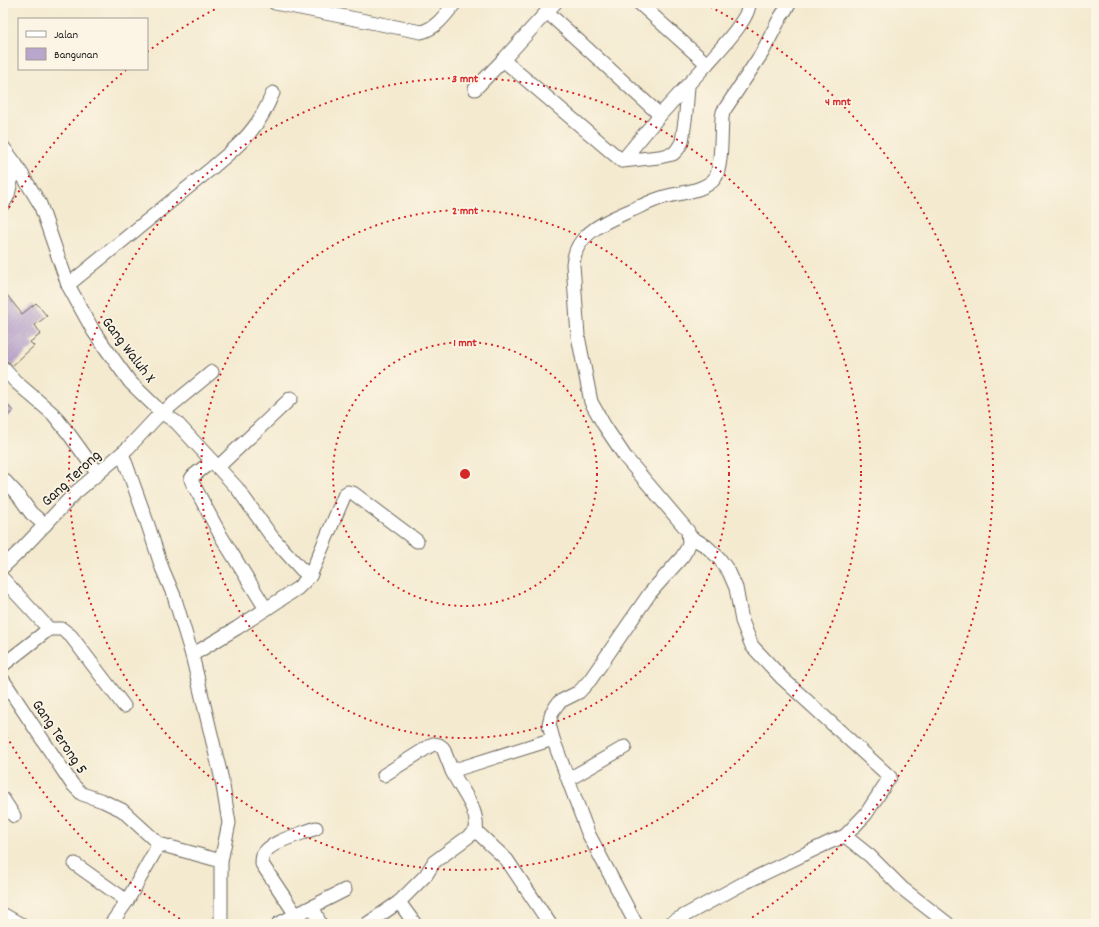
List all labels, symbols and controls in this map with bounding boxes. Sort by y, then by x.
legend [18,18,148,70]
text: Jalan [54,27,78,44]
text: Bangunan [54,47,98,64]
text: 3 mnt [452,71,479,88]
text: 4 mnt [825,94,852,111]
text: 2 mnt [452,203,479,220]
street label: Gang Waluh X [95,313,161,389]
text: 1 mnt [453,335,477,352]
street label: Gang Terong [37,445,107,513]
centre of rings [458,467,472,481]
street label: Gang Terong 5 [25,695,92,779]

